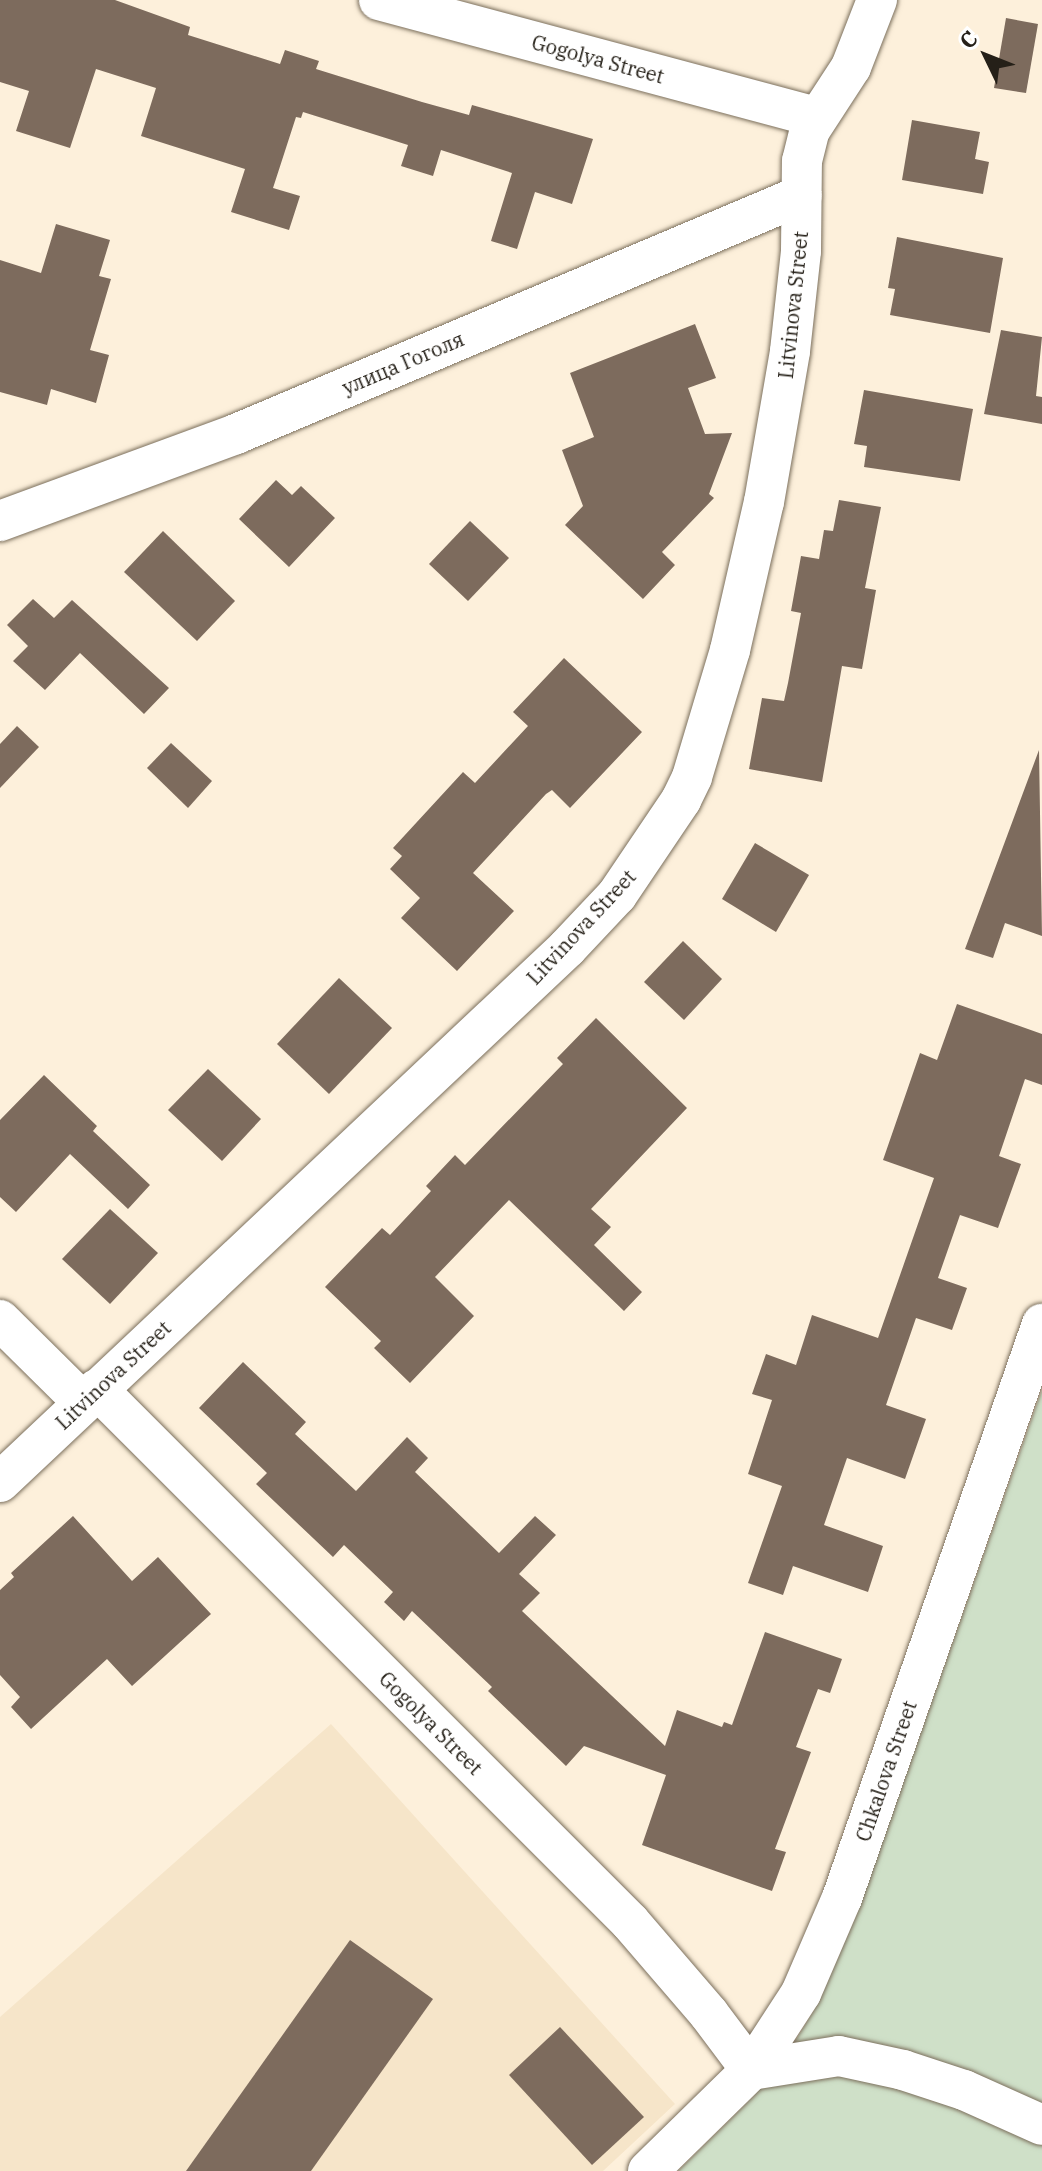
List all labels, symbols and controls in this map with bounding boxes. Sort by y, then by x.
north arrow [946,16,1026,96]
text: С [952,24,984,55]
street label: Gogolya Street [529,30,667,88]
street label: Litvinova Street [773,230,813,380]
street label: улица Гоголя [338,327,468,399]
street label: Litvinova Street [522,865,640,989]
street label: Litvinova Street [51,1316,175,1434]
street label: Gogolya Street [374,1666,488,1780]
street label: Chkalova Street [851,1697,921,1845]

